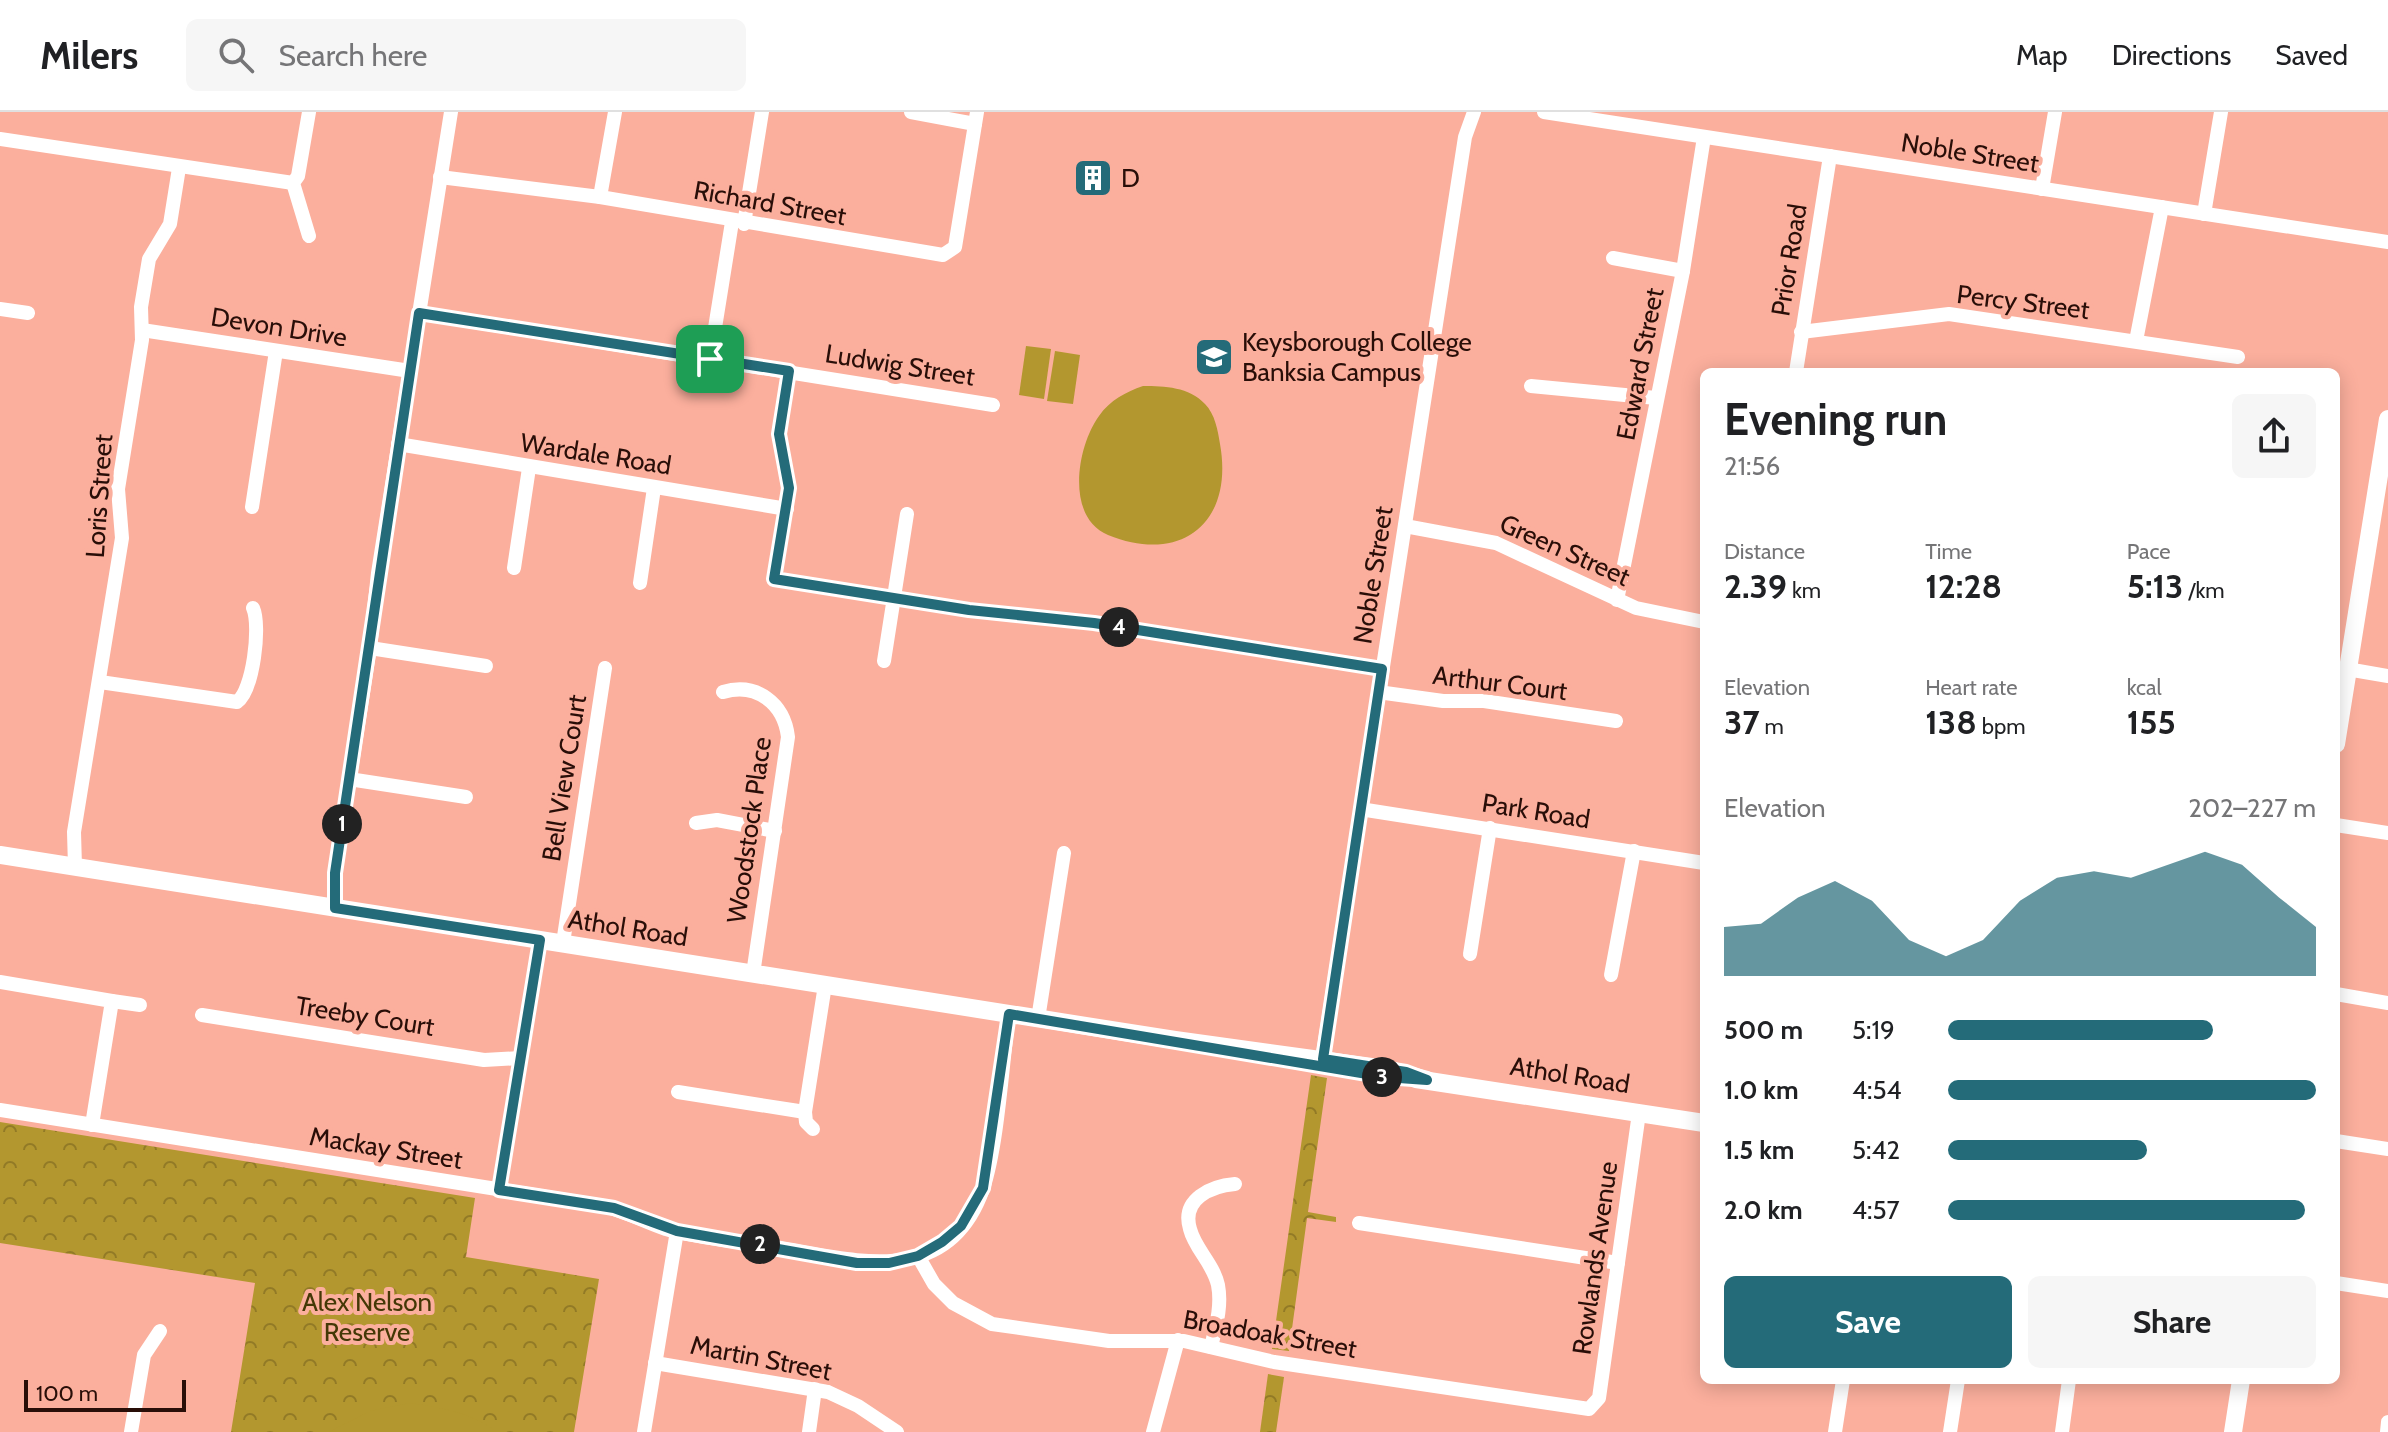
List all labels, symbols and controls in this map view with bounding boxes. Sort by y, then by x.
search box [186,19,746,91]
text: Milers [40,32,138,79]
icon: search [214,33,258,77]
text: Search here [278,37,427,74]
text: Map [2016,38,2068,72]
text: Directions [2112,38,2231,72]
text: Saved [2275,38,2348,72]
street label: Noble Street [1899,126,2041,180]
building icon: D [1072,157,1114,199]
place label: D [1121,162,1140,194]
street label: Richard Street [691,174,849,232]
street label: Prior Road [1764,202,1814,318]
street label: Percy Street [1955,278,2091,326]
street label: Edward Street [1610,285,1671,443]
street label: Devon Drive [209,300,349,354]
pin [676,325,744,393]
place label: Keysborough College Banksia Campus [1242,326,1472,388]
school or university icon: Keysborough College Banksia Campus [1193,336,1235,378]
icon: arrive [688,337,732,381]
street label: Ludwig Street [823,337,977,393]
text: Evening run [1724,393,1947,446]
button: share [2232,394,2316,478]
street label: Wardale Road [518,426,674,482]
street label: Loris Street [79,433,119,559]
text: 21:56 [1724,450,1780,482]
street label: Noble Street [1346,504,1400,646]
street label: Green Street [1495,507,1635,593]
text: Distance [1724,538,1805,565]
text: Time [1925,538,1972,565]
text: Pace [2127,538,2171,565]
text: 2.39 [1724,565,1787,607]
text: 12:28 [1925,565,2002,607]
text: 5:13 [2127,565,2183,607]
text: km [1787,577,1821,604]
text: /km [2183,577,2225,604]
pin: 4 [1099,607,1139,647]
text: 4 [1112,613,1126,640]
street label: Arthur Court [1431,659,1569,707]
text: Elevation [1724,674,1810,701]
text: Heart rate [1925,674,2017,701]
text: kcal [2127,674,2162,701]
street label: Bell View Court [535,692,593,863]
text: 37 [1724,701,1760,743]
text: 138 [1925,701,1977,743]
text: 155 [2127,701,2176,743]
text: m [1760,713,1784,740]
text: bpm [1977,713,2025,740]
street label: Woodstock Place [720,735,778,925]
street label: Park Road [1480,787,1592,835]
text: Elevation [1724,792,1826,824]
text: 202–227 m [2188,792,2316,824]
pin: 1 [322,804,362,844]
text: 1 [338,810,346,837]
street label: Athol Road [566,903,690,953]
street label: Treeby Court [293,989,437,1043]
text: 500 m [1724,1014,1803,1046]
text: 5:19 [1852,1014,1895,1046]
street label: Athol Road [1508,1050,1632,1100]
pin: 3 [1362,1057,1402,1097]
text: 3 [1376,1063,1388,1090]
text: 1.0 km [1724,1074,1799,1106]
text: 4:54 [1852,1074,1902,1106]
street label: Mackay Street [307,1120,465,1176]
text: 1.5 km [1724,1134,1794,1166]
text: 5:42 [1852,1134,1900,1166]
street label: Rowlands Avenue [1566,1159,1624,1357]
text: 2.0 km [1724,1194,1803,1226]
text: 4:57 [1852,1194,1900,1226]
pin: 2 [740,1224,780,1264]
text: 2 [754,1230,766,1257]
button: Save [1724,1276,2012,1368]
button: Share [2028,1276,2316,1368]
park label: Alex Nelson Reserve [302,1286,432,1348]
street label: Broadoak Street [1181,1303,1359,1365]
street label: Martin Street [688,1329,835,1387]
scale bar [24,1376,186,1412]
text: 100 m [36,1380,98,1407]

